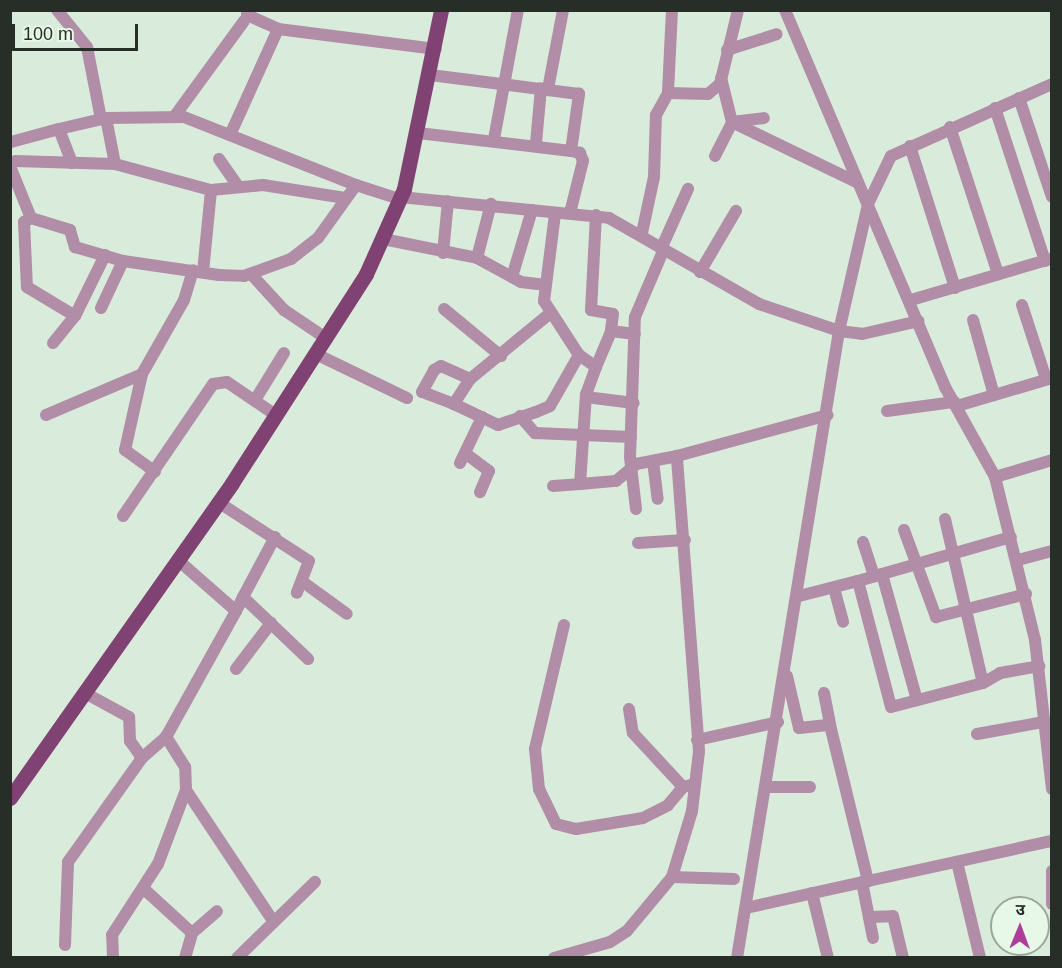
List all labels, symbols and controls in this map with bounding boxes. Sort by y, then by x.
scale bar [15,12,141,50]
text: 100 m [23,24,73,44]
north arrow [990,896,1050,956]
text: उ [1015,901,1025,918]

